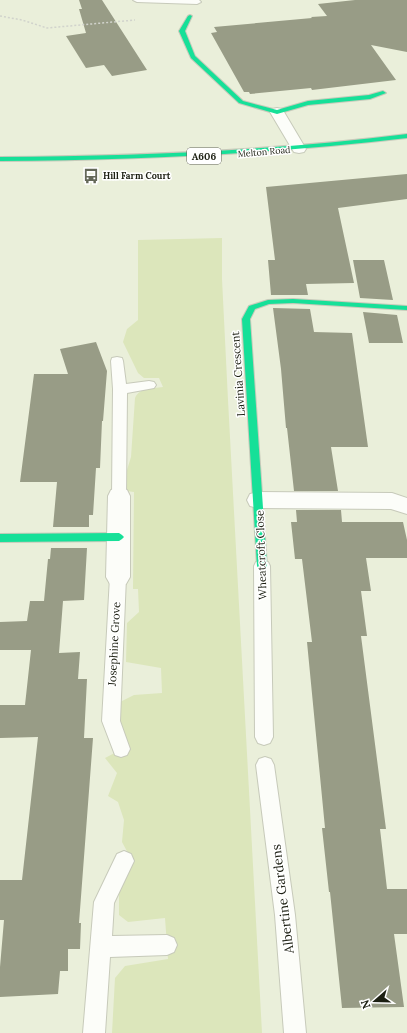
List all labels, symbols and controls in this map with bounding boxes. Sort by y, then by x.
street label: Melton Road [237,144,291,159]
road number: A606 [187,148,221,164]
bus stop icon: Hill Farm Court [82,167,100,185]
place label: Hill Farm Court [103,170,171,181]
street label: Lavinia Crescent [228,330,248,417]
street label: Wheatcroft Close [252,510,270,600]
street label: Josephine Grove [105,602,123,687]
street label: Albertine Gardens [267,843,298,956]
north arrow [355,981,395,1021]
text: N [357,998,374,1011]

